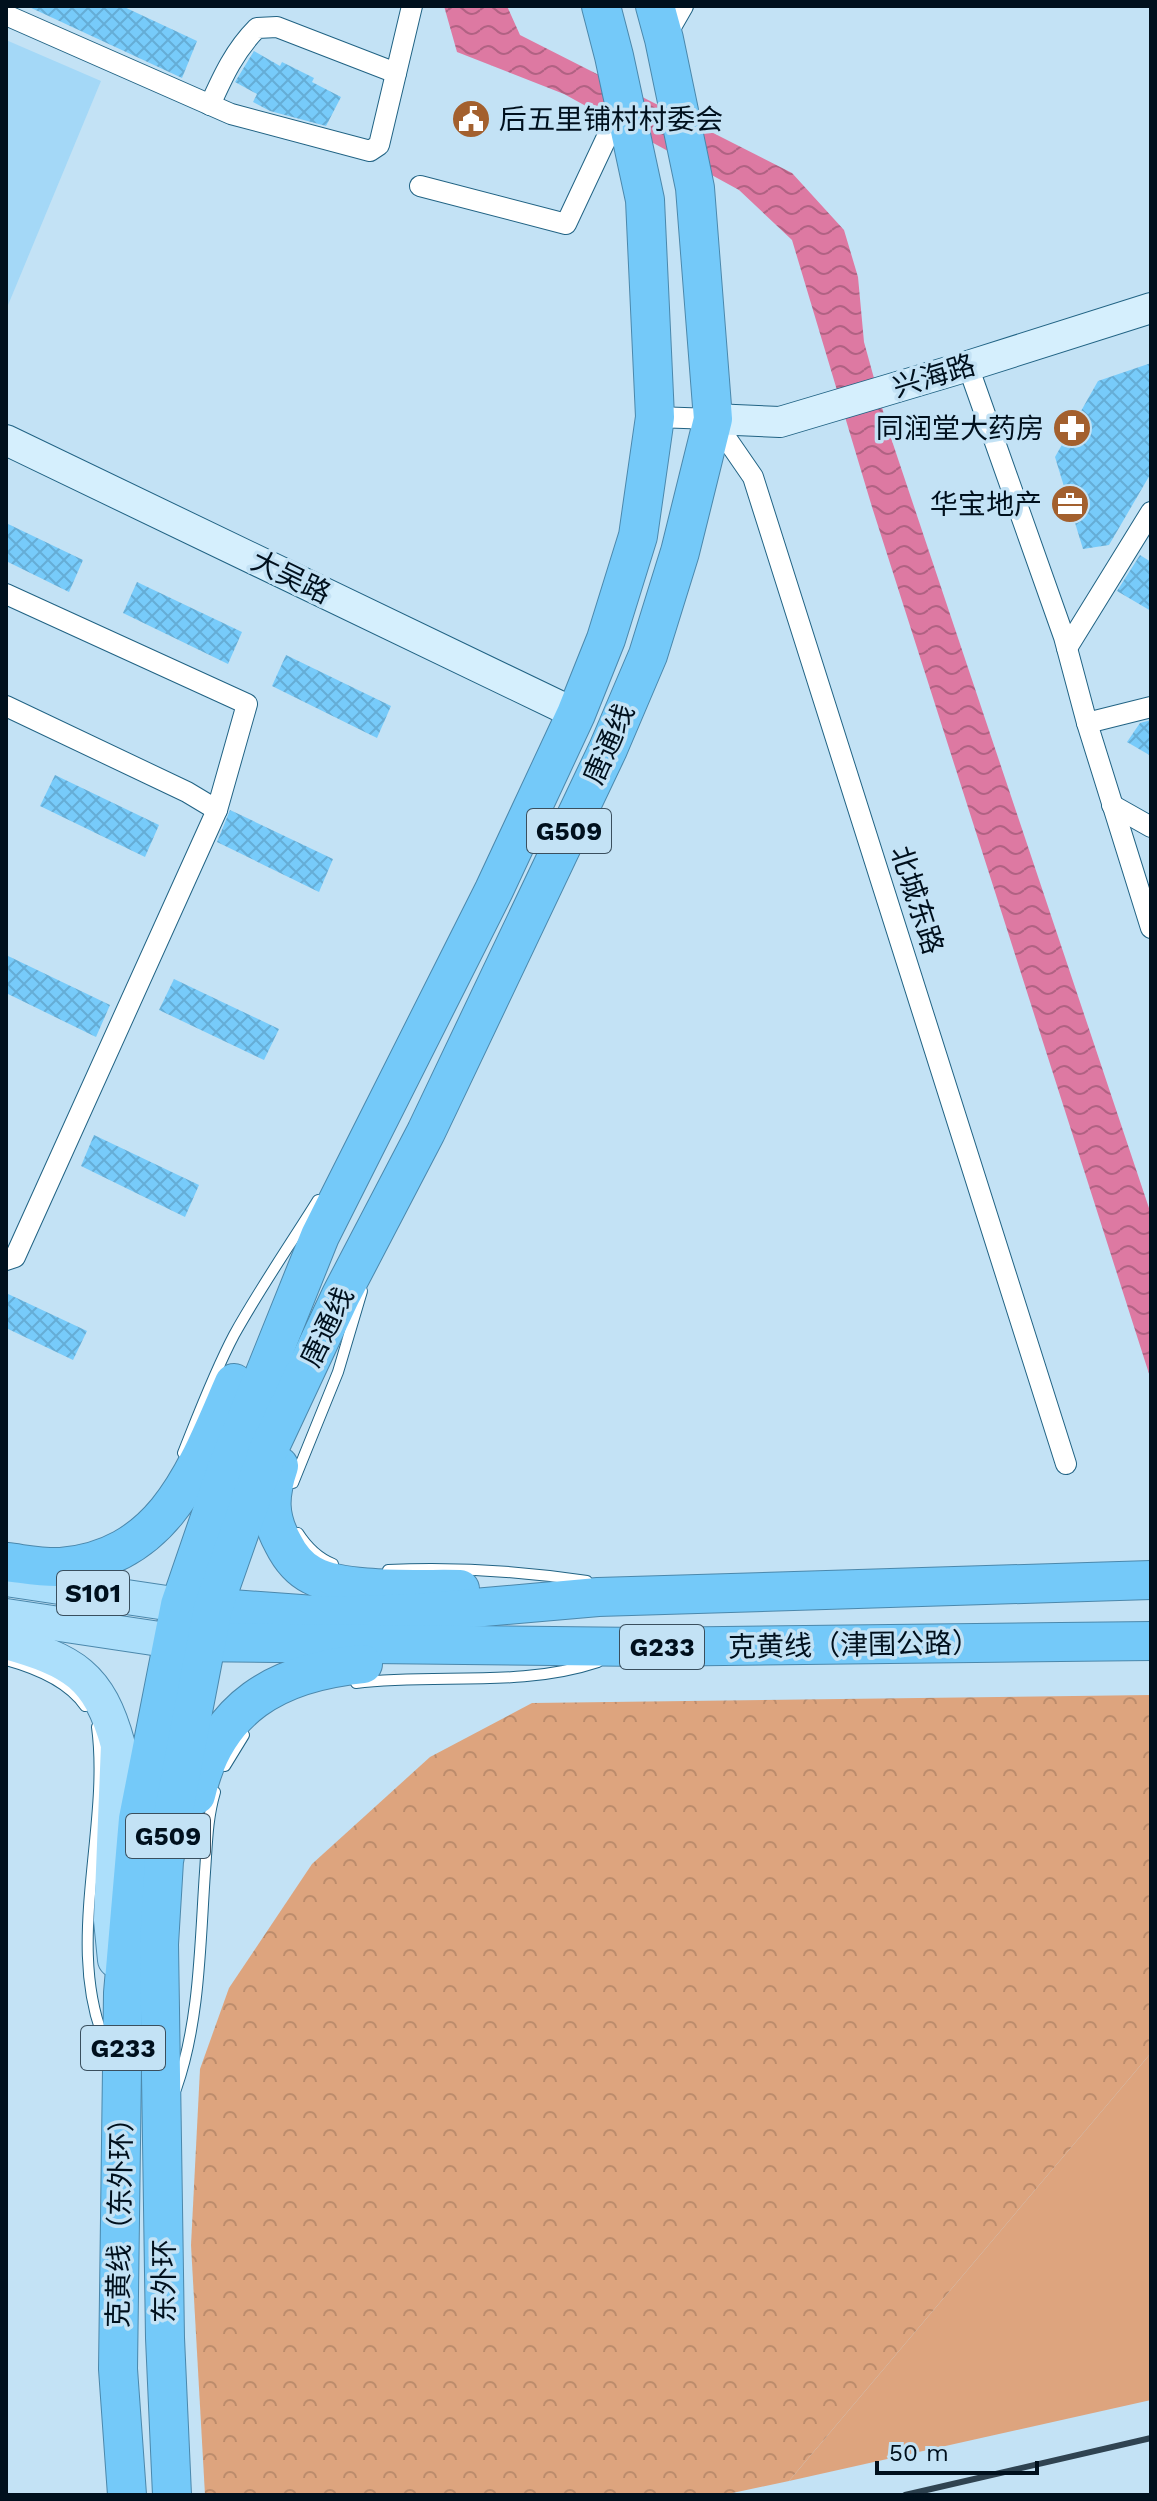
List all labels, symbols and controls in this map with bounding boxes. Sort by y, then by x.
public building icon: 后五里铺村村委会 [450,98,492,140]
place label: 后五里铺村村委会 [499,103,723,136]
street label: 兴海路 [889,348,979,404]
pharmacy icon: 同润堂大药房 [1051,407,1093,449]
place label: 同润堂大药房 [876,412,1044,445]
office icon: 华宝地产 [1049,483,1091,525]
place label: 华宝地产 [930,488,1042,521]
street label: 大吴路 [246,544,336,610]
street label: 唐通线 [577,699,641,789]
road number: G509 [527,809,611,853]
street label: 北城东路 [884,842,950,958]
street label: 唐通线 [294,1282,360,1372]
road number: S101 [57,1571,129,1615]
road number: G233 [620,1625,704,1669]
street label: 克黄线（津围公路） [728,1626,980,1664]
road number: G509 [126,1814,210,1858]
road number: G233 [81,2026,165,2070]
street label: 克黄线（东外环） [102,2104,138,2328]
street label: 东外环 [148,2239,181,2323]
scale bar [877,2425,1037,2475]
text: 50 m [889,2439,949,2467]

